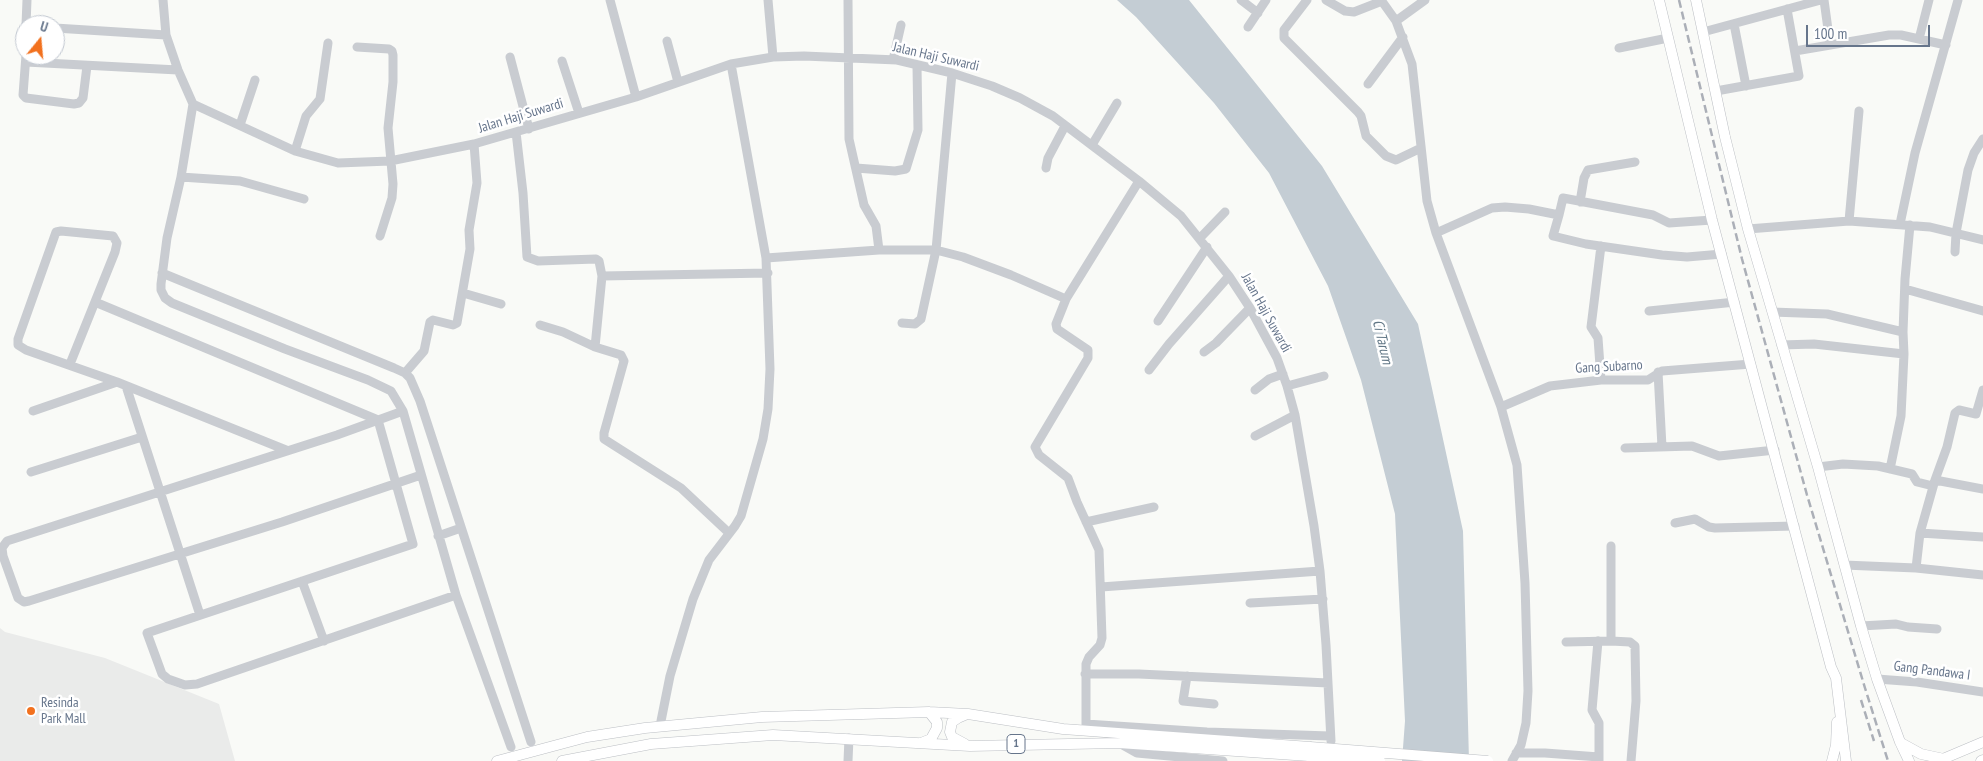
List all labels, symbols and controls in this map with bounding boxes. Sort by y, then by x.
north arrow [15,15,65,65]
scale bar [1808,15,1932,47]
text: U [38,17,50,36]
text: 100 m [1814,24,1847,43]
street label: Jalan Haji Suwardi [891,39,981,75]
street label: Jalan Haji Suwardi [476,95,566,137]
street label: Jalan Haji Suwardi [1237,270,1295,356]
water label: Ci Tarum [1368,318,1396,366]
street label: Gang Subarno [1575,357,1643,377]
street label: Gang Pandawa I [1893,658,1971,684]
place label: Resinda Park Mall [41,695,86,728]
marker: Resinda Park Mall [25,705,37,717]
road number: 1 [1007,734,1025,754]

